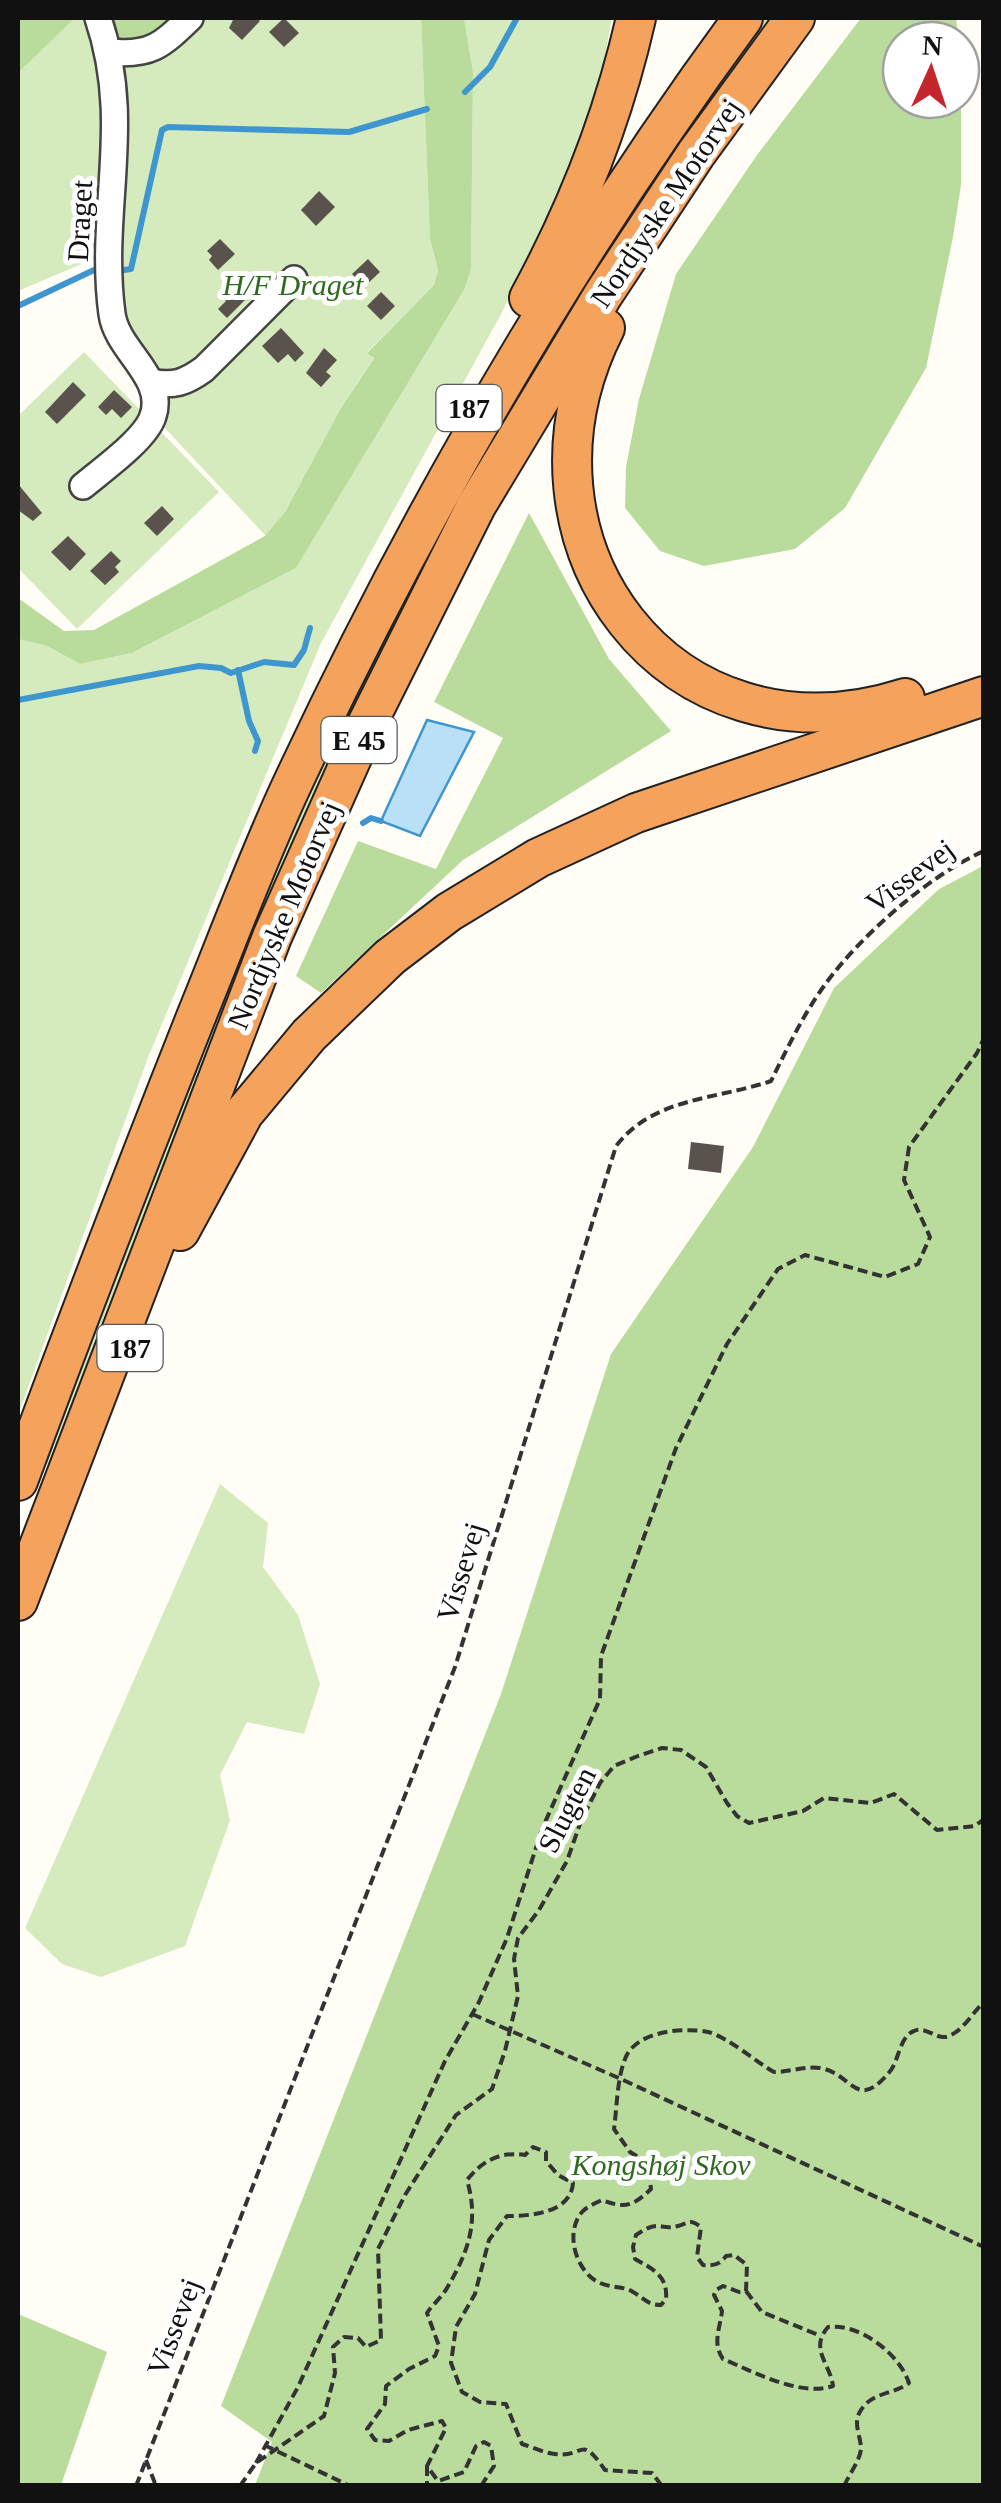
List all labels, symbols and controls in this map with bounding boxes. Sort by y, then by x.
north arrow [881,20,981,120]
text: N [921,30,943,62]
street label: Nordjyske Motorvej [584,92,748,313]
street label: Draget [61,179,98,263]
park label: H/F Draget [222,268,364,301]
road number: 187 [436,385,502,431]
road number: E 45 [322,717,396,763]
street label: Nordjyske Motorvej [221,796,346,1034]
street label: Vissevej [859,832,960,919]
road number: 187 [98,1325,162,1371]
street label: Vissevej [430,1518,491,1625]
street label: Slugten [531,1761,602,1858]
park label: Kongshøj Skov [570,2148,751,2181]
street label: Vissevej [140,2274,207,2380]

